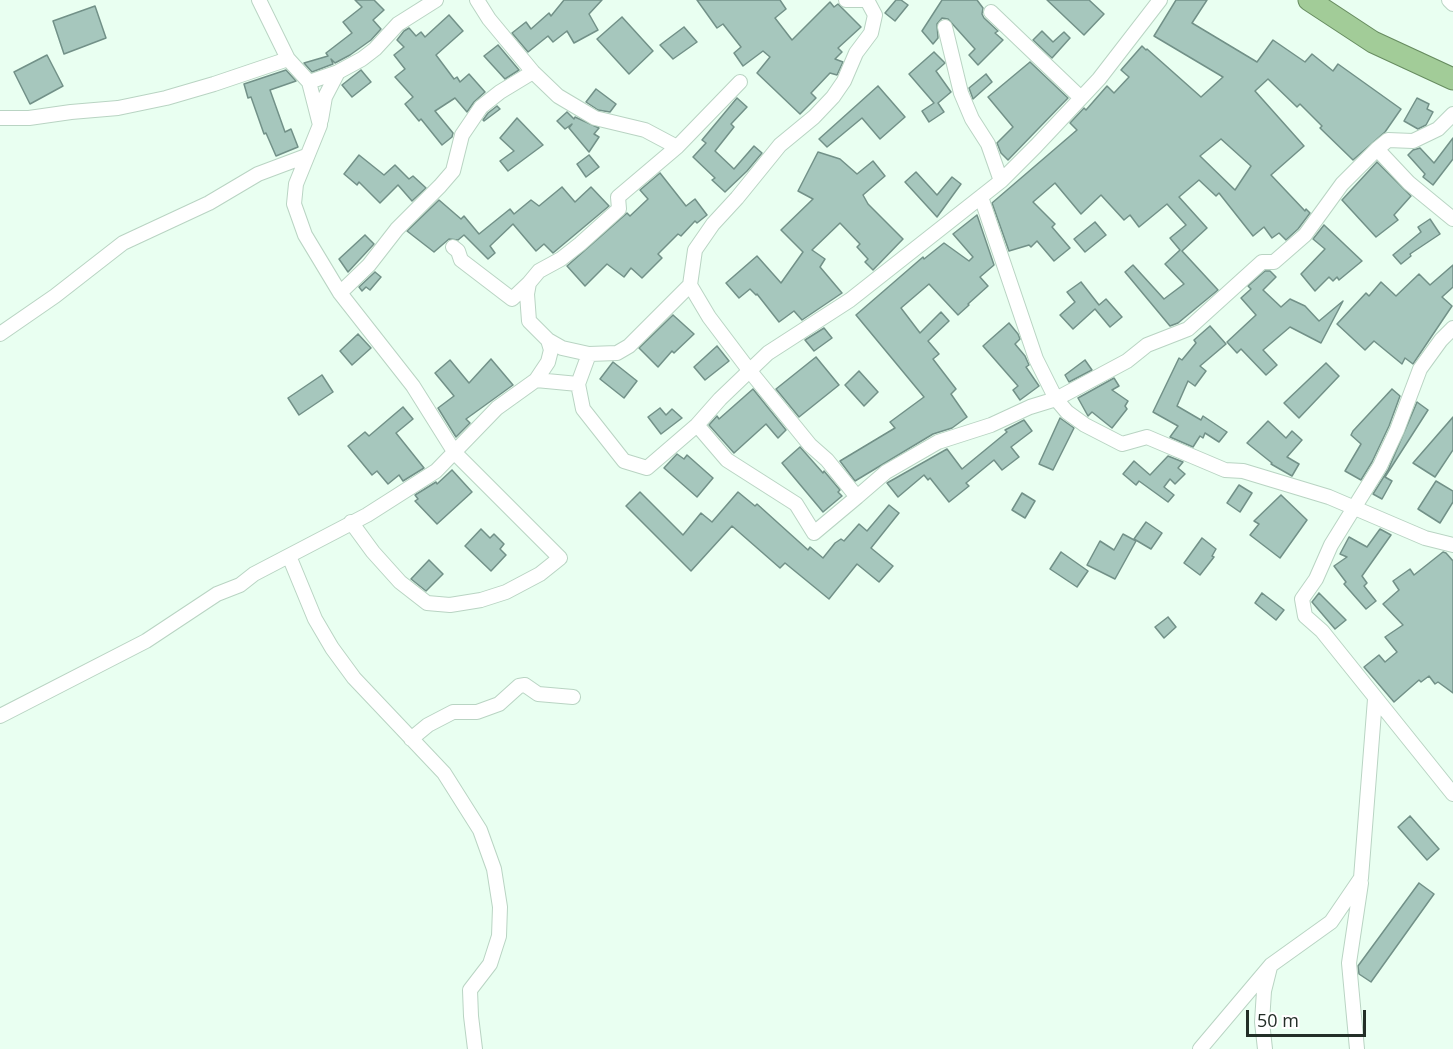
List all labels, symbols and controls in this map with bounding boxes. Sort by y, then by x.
scale bar [1249,998,1369,1036]
text: 50 m [1257,1008,1299,1032]

